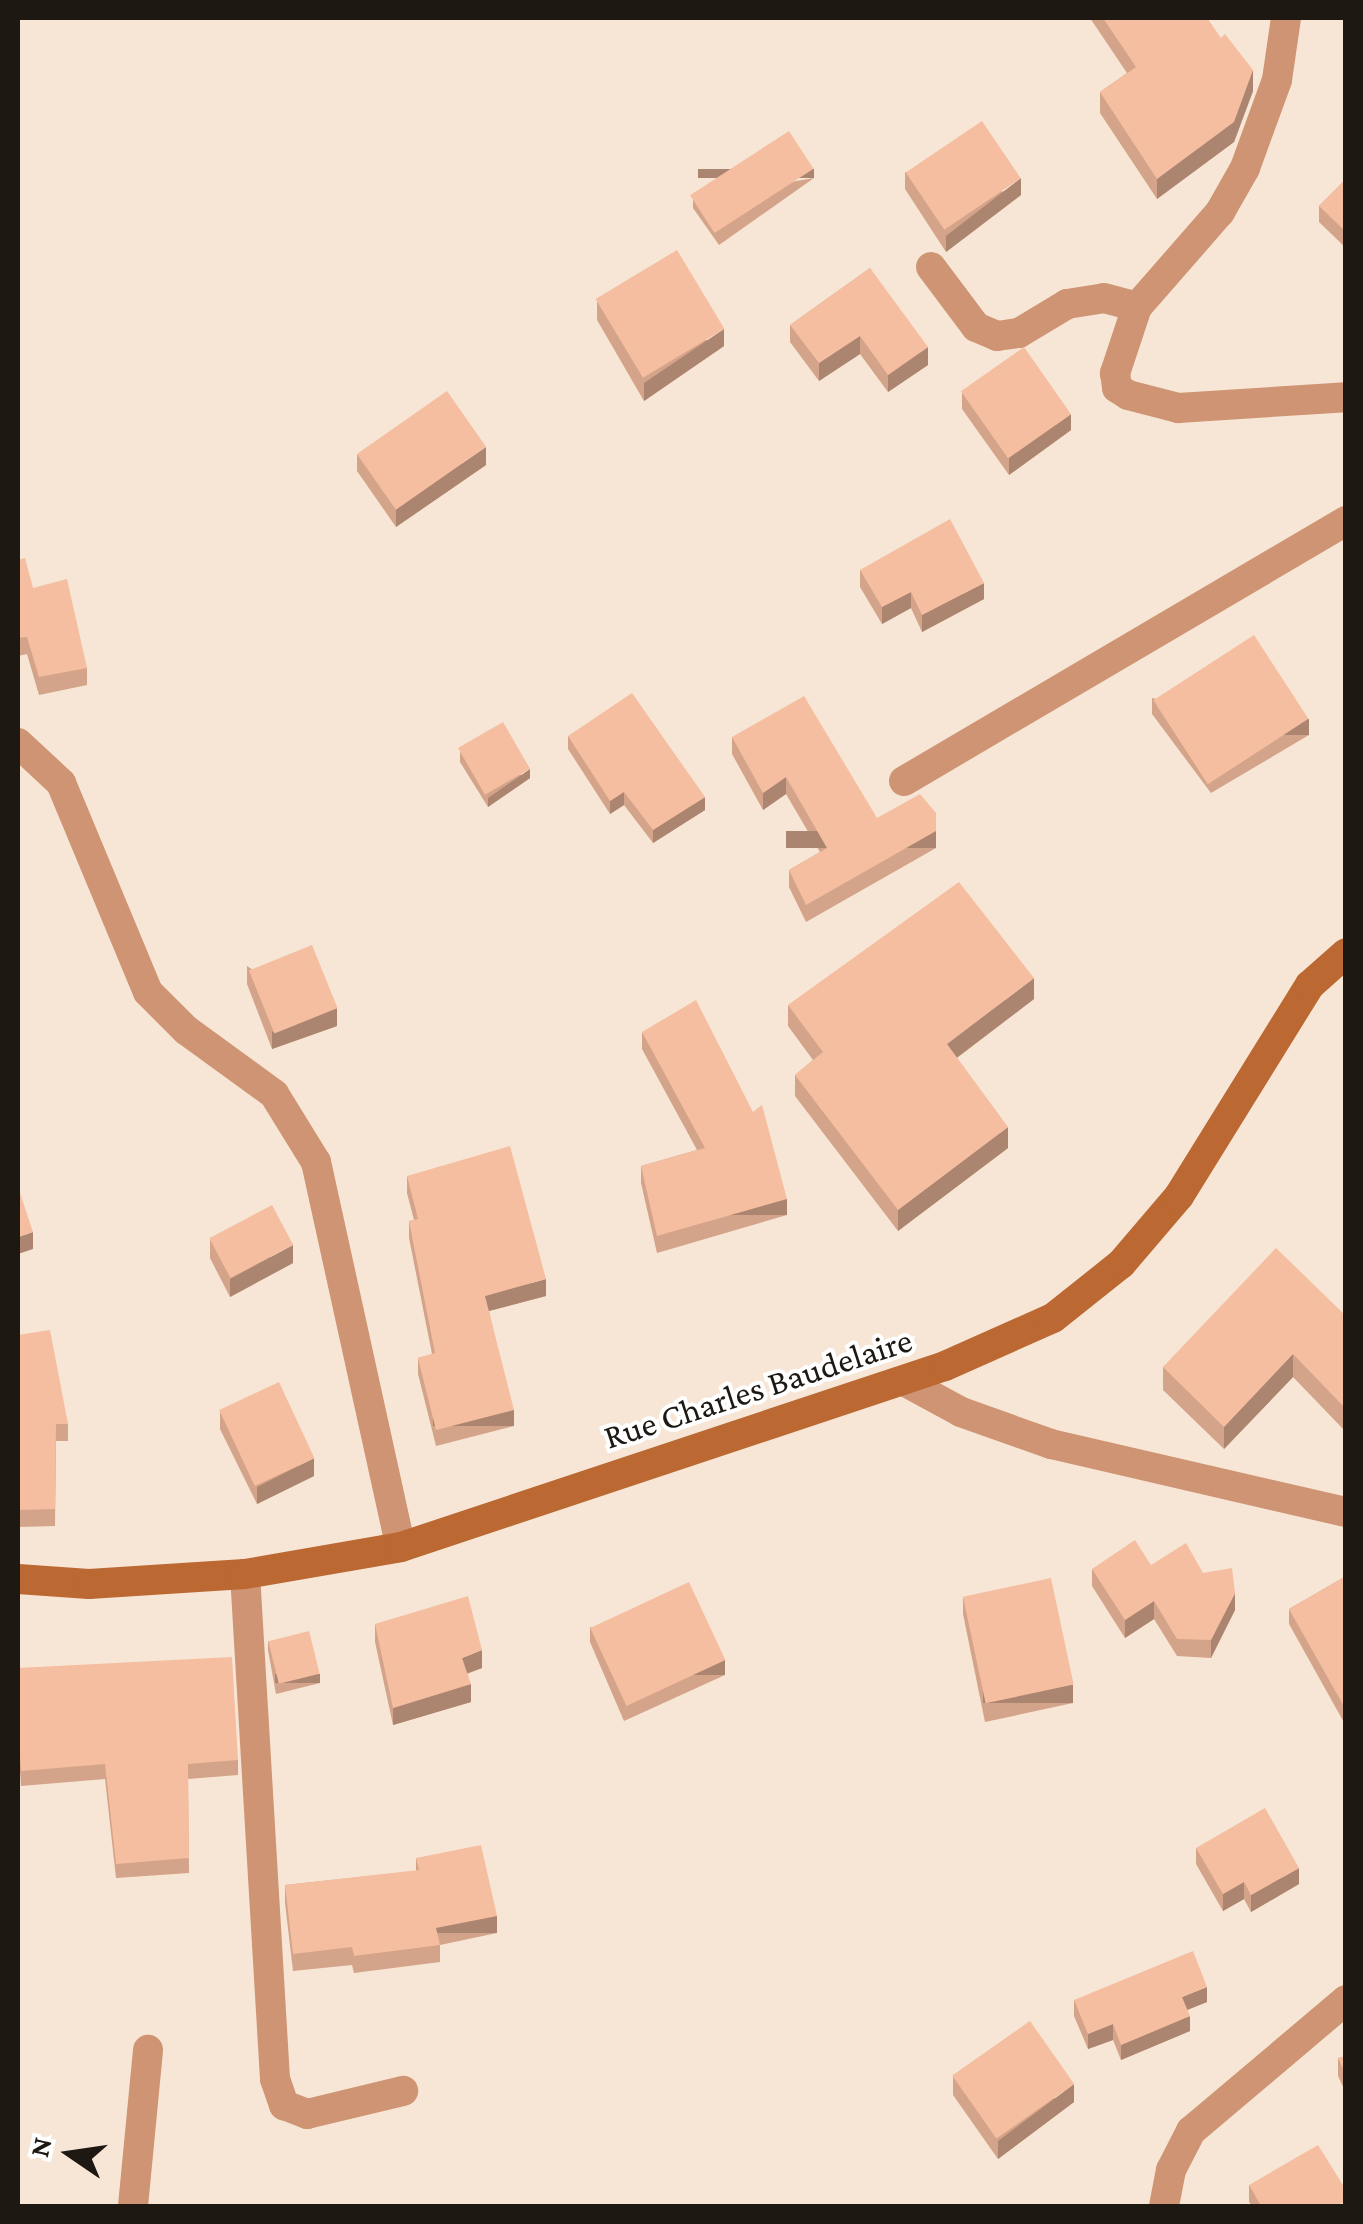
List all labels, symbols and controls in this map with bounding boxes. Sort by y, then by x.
street label: Rue Charles Baudelaire [599,1319,917,1459]
north arrow [20,2104,120,2204]
text: N [23,2134,58,2160]

